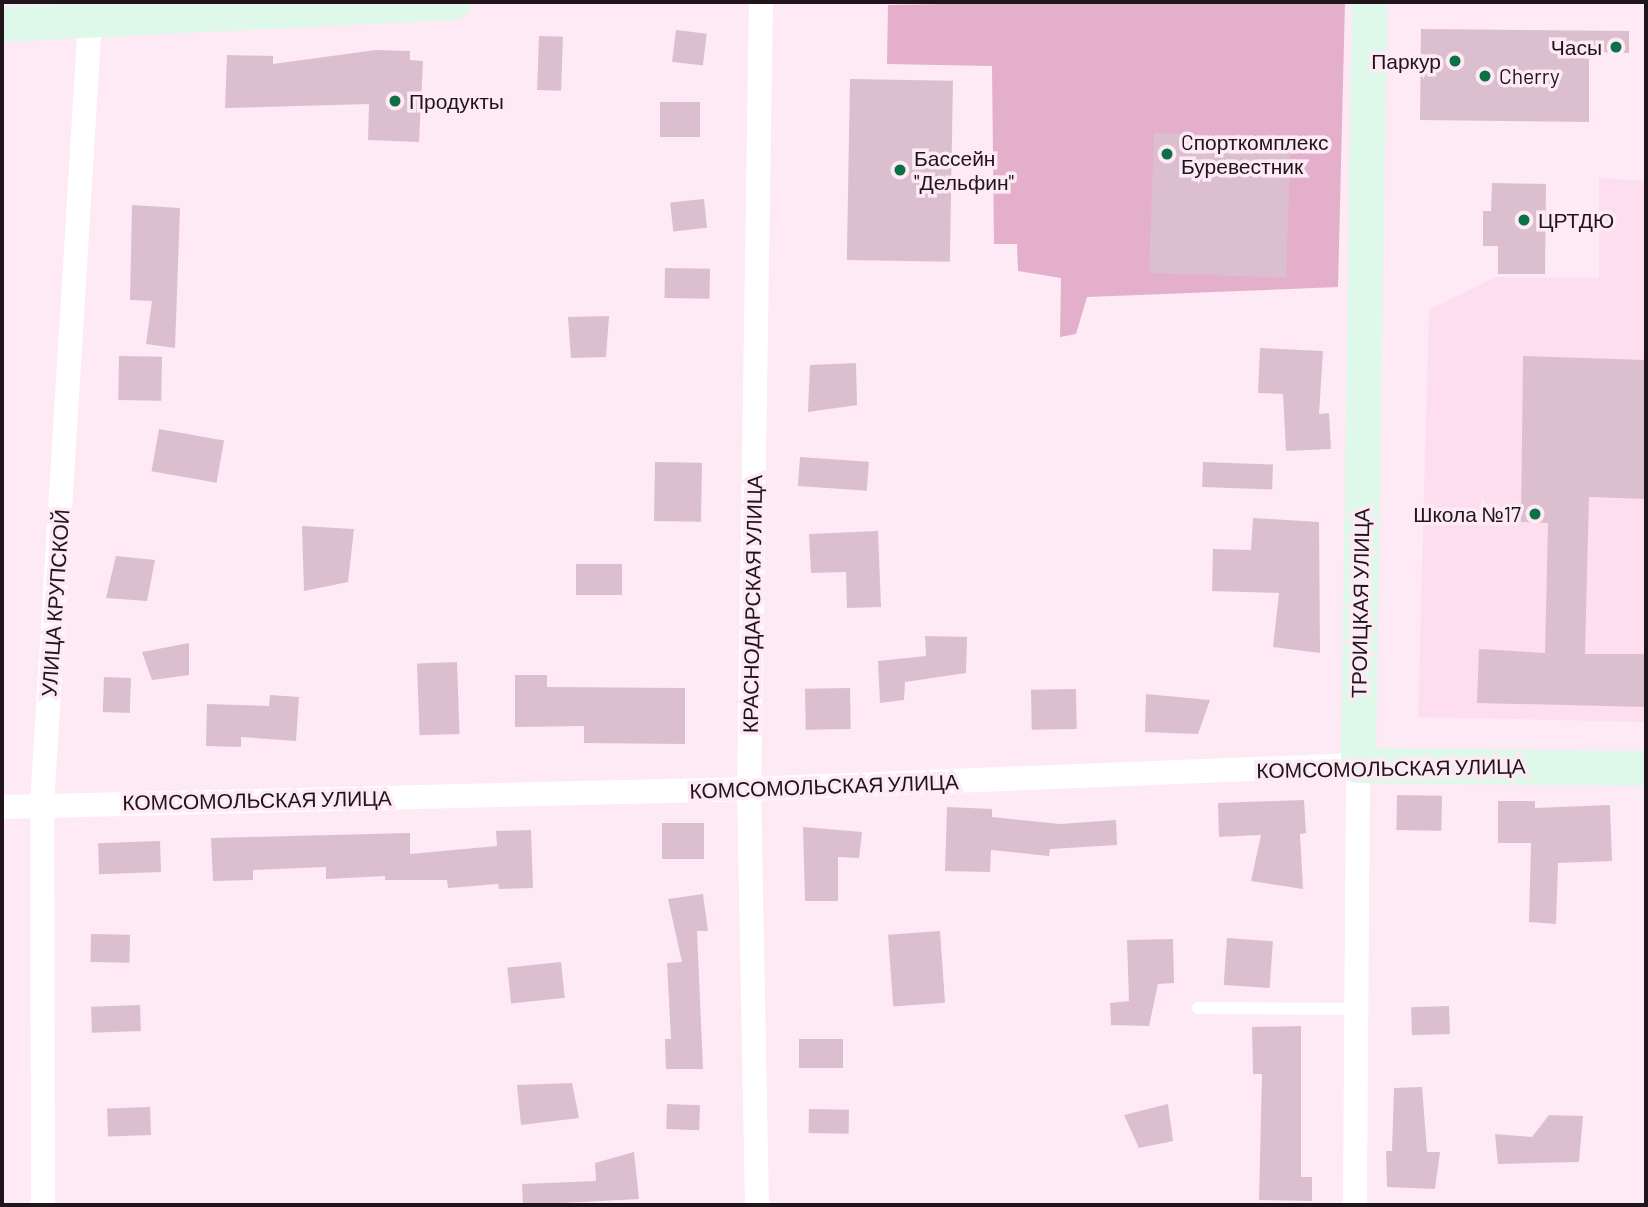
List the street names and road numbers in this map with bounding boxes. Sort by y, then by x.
street label: КРАСНОДАРСКАЯ УЛИЦА [737,475,767,733]
street label: УЛИЦА КРУПСКОЙ [36,508,74,698]
street label: ТРОИЦКАЯ УЛИЦА [1346,508,1374,698]
street label: КОМСОМОЛЬСКАЯ УЛИЦА [1256,753,1526,783]
street label: КОМСОМОЛЬСКАЯ УЛИЦА [689,769,959,803]
street label: КОМСОМОЛЬСКАЯ УЛИЦА [122,785,392,815]

